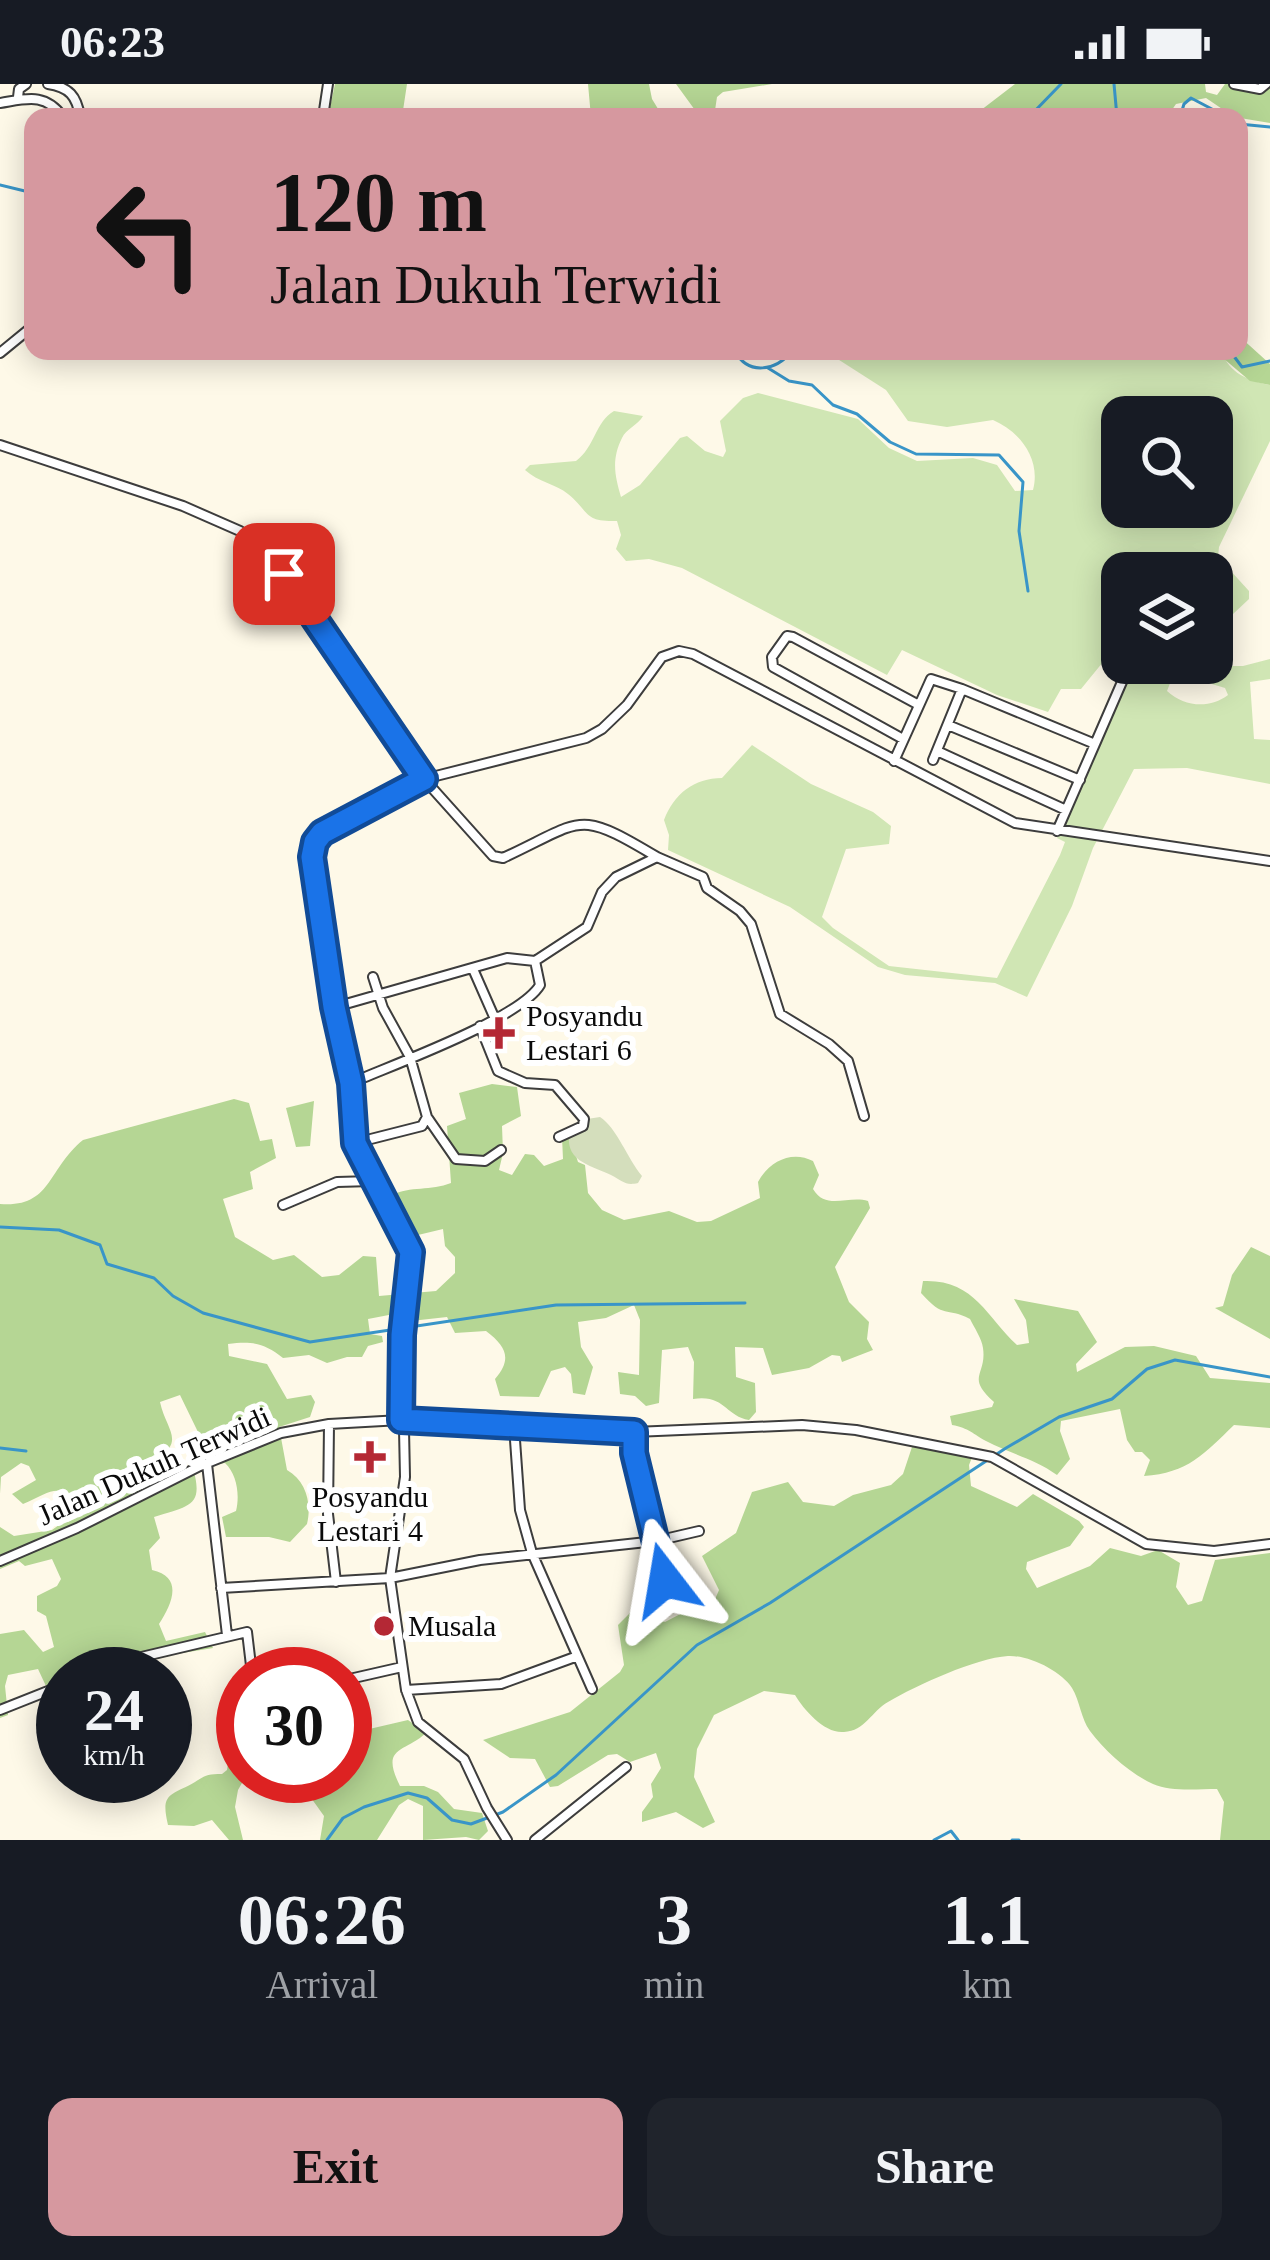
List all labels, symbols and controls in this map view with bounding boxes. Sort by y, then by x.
text: 06:23 [60,17,165,67]
icon: left [72,156,228,312]
text: 120 m [270,156,487,249]
text: Jalan Dukuh Terwidi [270,255,721,315]
map controls [1101,396,1233,684]
button: search [1101,396,1233,528]
pin [233,523,335,625]
icon: arrive [251,541,317,607]
button: layers [1101,552,1233,684]
place label: Posyandu Lestari 6 [526,999,643,1066]
marker: Posyandu Lestari 6 [483,1017,515,1049]
street label: Jalan Dukuh Terwidi [33,1399,275,1532]
marker: Posyandu Lestari 4 [354,1441,386,1473]
place label: Posyandu Lestari 4 [312,1480,428,1547]
position arrow [602,1517,728,1643]
place label: Musala [408,1609,496,1642]
marker: Musala [371,1613,397,1639]
speed limit sign: 30 [216,1647,372,1803]
text: 24 [84,1677,144,1743]
text: km/h [83,1738,145,1771]
text: 06:26 [238,1880,406,1960]
text: 3 [656,1880,692,1960]
text: 1.1 [942,1880,1032,1960]
text: Arrival [266,1963,378,2006]
text: min [644,1963,704,2006]
text: km [962,1963,1012,2006]
button: Exit [48,2098,623,2236]
button: Share [647,2098,1222,2236]

